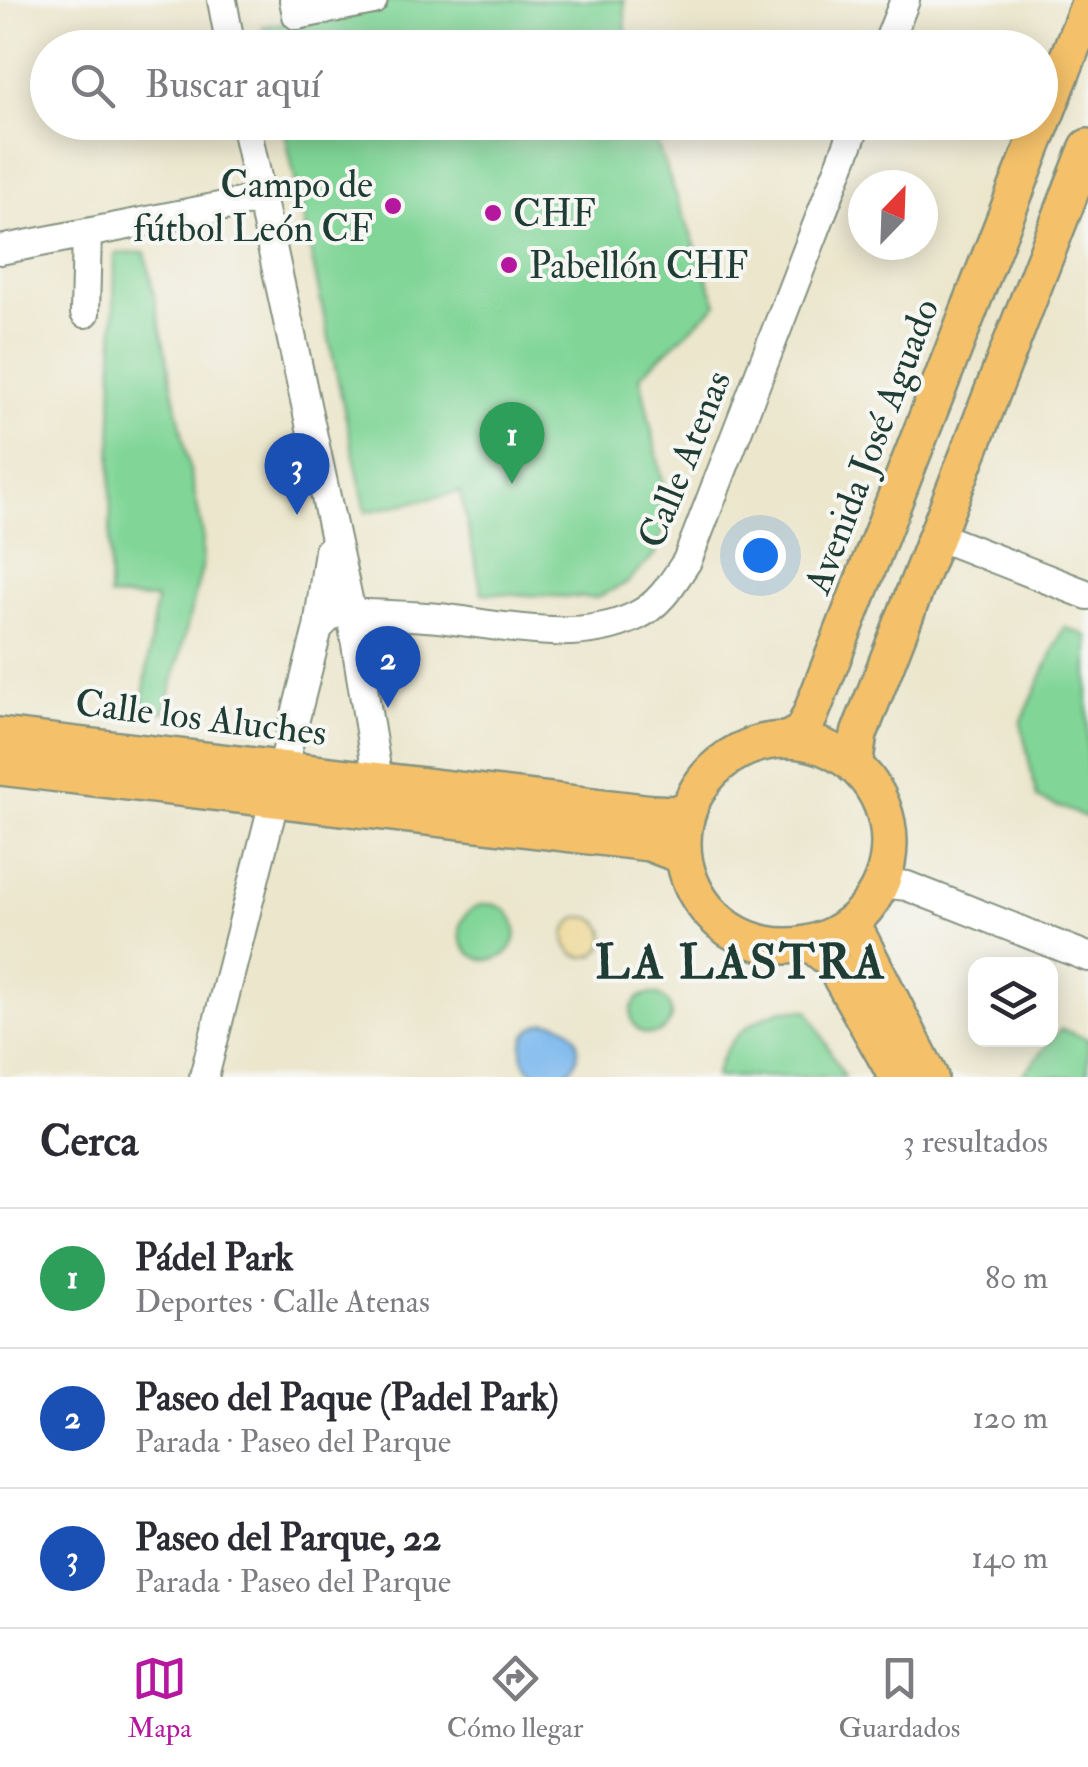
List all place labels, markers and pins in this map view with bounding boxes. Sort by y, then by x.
place label: Campo de fútbol León CF [133,161,373,253]
place label: CHF [513,190,596,238]
marker: Campo de fútbol León CF [382,195,404,217]
marker: CHF [482,202,504,224]
place label: Pabellón CHF [529,242,748,290]
marker: Pabellón CHF [498,254,520,276]
pin: 1 [480,402,544,484]
pin: 3 [264,432,330,515]
pin: 2 [356,626,420,708]

